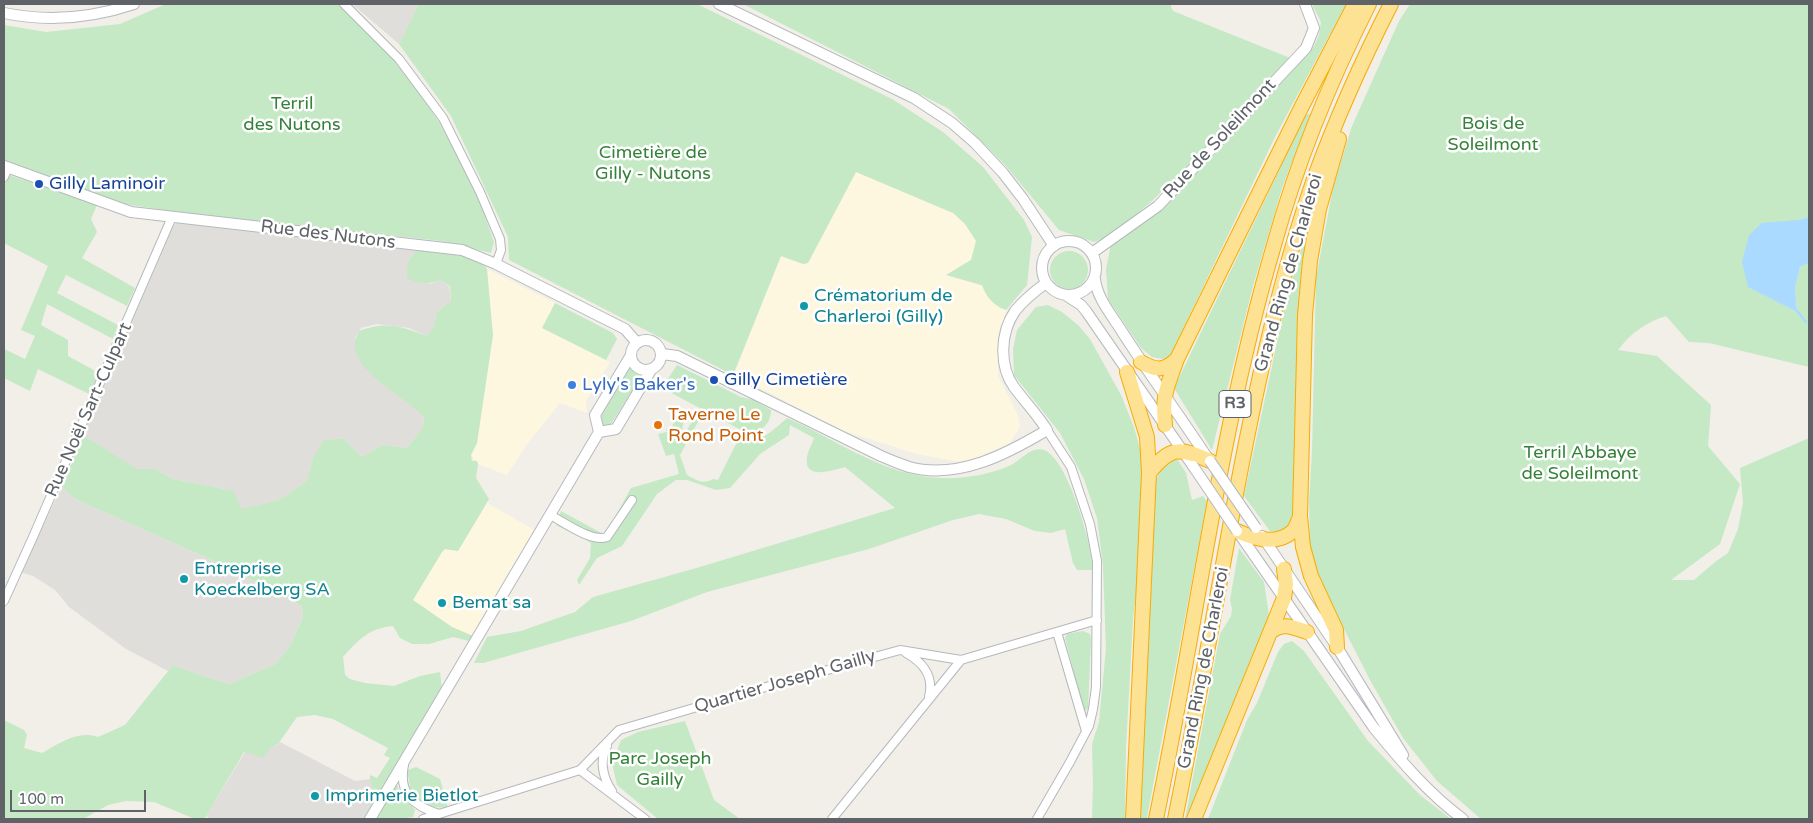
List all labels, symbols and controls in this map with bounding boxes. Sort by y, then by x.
street label: Rue de Soleilmont [1159,75,1281,203]
park label: Terril des Nutons [243,93,341,136]
park label: Bois de Soleilmont [1448,113,1538,156]
park label: Cimetière de Gilly - Nutons [595,142,711,184]
street label: Grand Ring de Charleroi [1250,171,1328,375]
place label: Gilly Laminoir [49,173,165,195]
marker: Gilly Laminoir [33,178,45,190]
street label: Rue des Nutons [259,216,397,254]
place label: Crématorium de Charleroi (Gilly) [814,285,952,328]
marker: Crématorium de Charleroi (Gilly) [798,300,810,312]
street label: Rue Noël Sart-Culpart [41,320,137,500]
place label: Gilly Cimetière [724,369,847,391]
place label: Lyly's Baker's [582,374,695,396]
marker: Gilly Cimetière [708,374,720,386]
marker: Lyly's Baker's [566,379,578,391]
road number: R3 [1219,390,1251,418]
place label: Taverne Le Rond Point [668,404,764,446]
marker: Taverne Le Rond Point [652,419,664,431]
park label: Terril Abbaye de Soleilmont [1522,442,1638,484]
place label: Entreprise Koeckelberg SA [194,558,330,600]
street label: Grand Ring de Charleroi [1174,565,1234,771]
marker: Entreprise Koeckelberg SA [178,573,190,585]
place label: Bemat sa [452,592,531,614]
marker: Bemat sa [436,597,448,609]
street label: Quartier Joseph Gailly [692,646,878,718]
park label: Parc Joseph Gailly [608,748,712,791]
scale bar [12,780,149,812]
place label: Imprimerie Bietlot [325,785,478,807]
text: 100 m [18,790,64,808]
marker: Imprimerie Bietlot [309,790,321,802]

